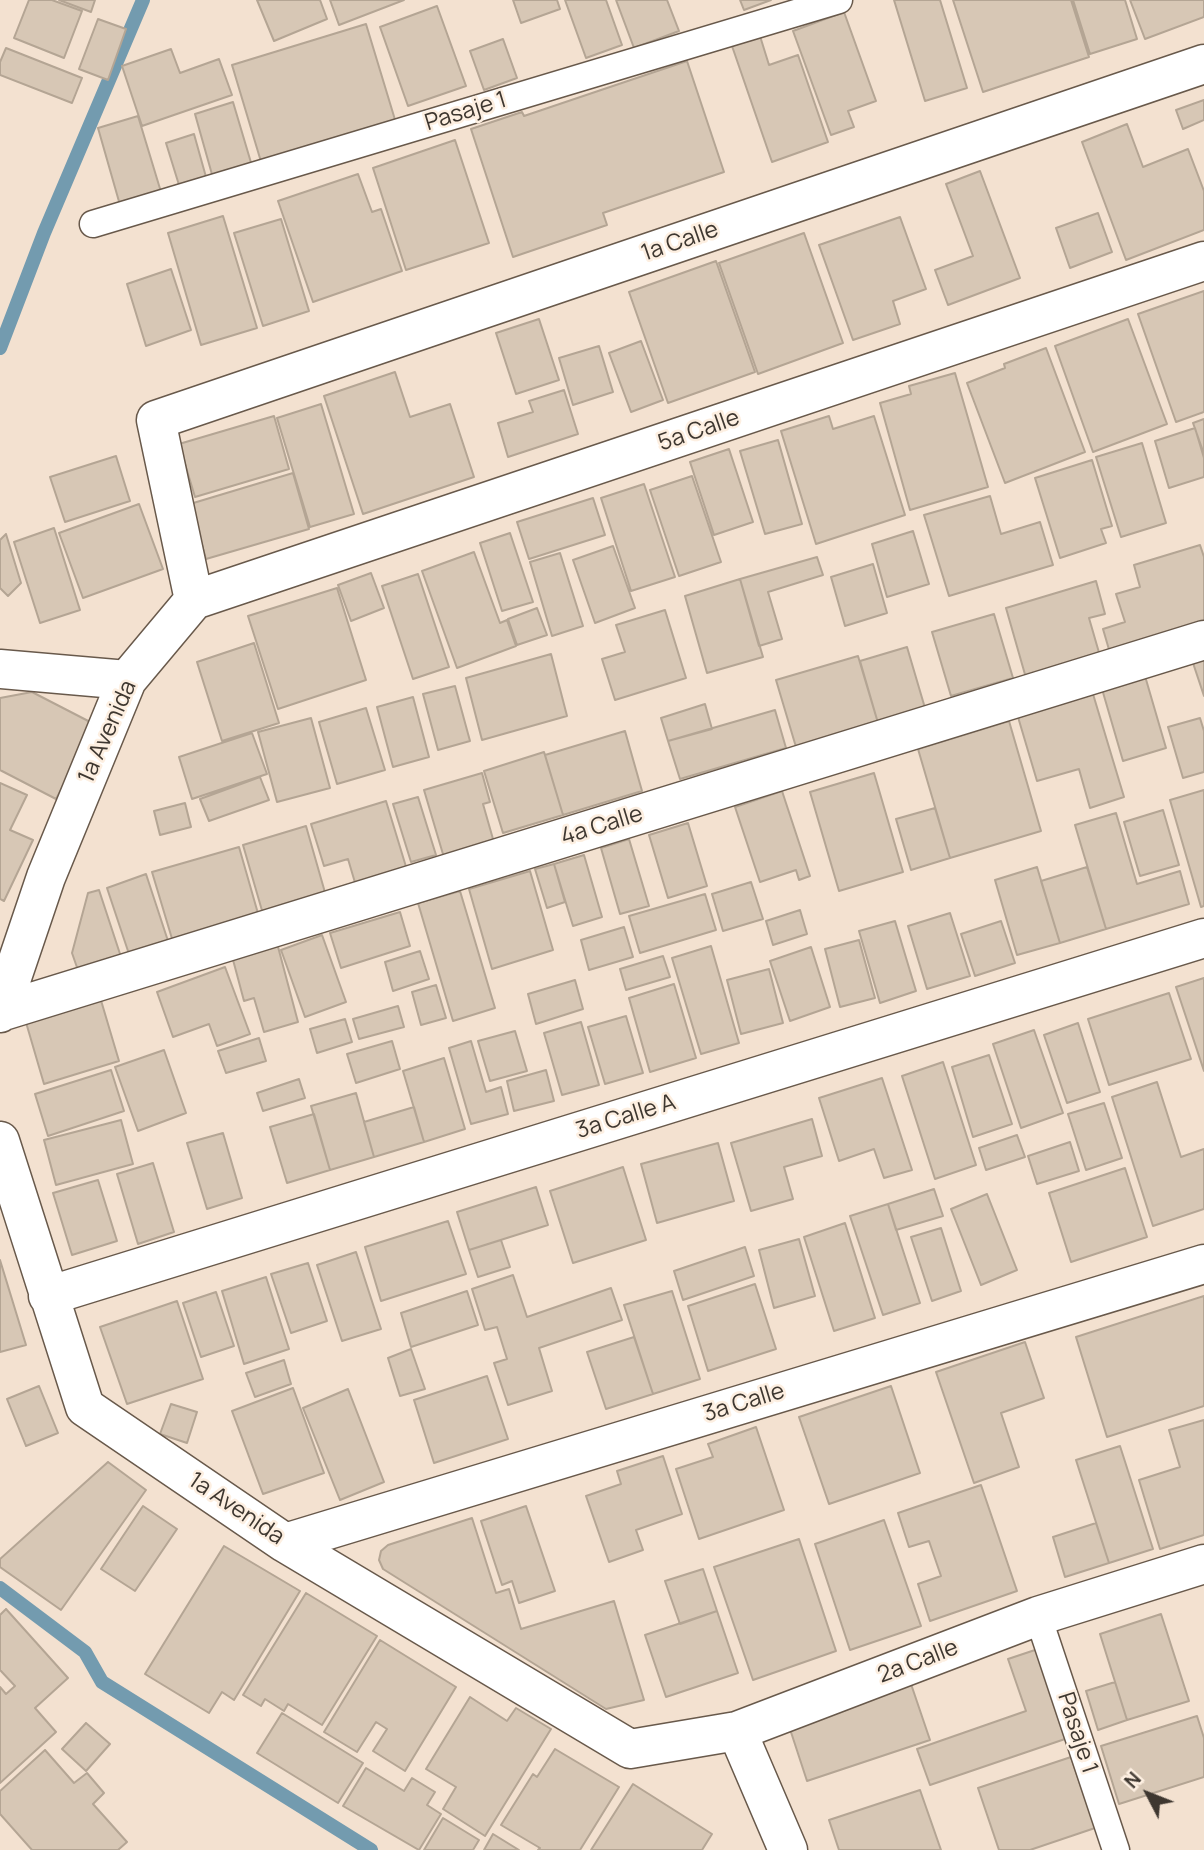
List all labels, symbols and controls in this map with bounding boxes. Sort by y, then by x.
street label: Pasaje 1 [422,87,510,137]
street label: 1a Calle [638,216,722,268]
street label: 5a Calle [655,404,743,458]
street label: 1a Avenida [73,676,143,788]
street label: 4a Calle [558,800,646,852]
street label: 3a Calle A [573,1089,679,1145]
street label: 3a Calle [700,1378,788,1428]
street label: 1a Avenida [183,1467,289,1551]
street label: 2a Calle [874,1634,962,1690]
street label: Pasaje 1 [1051,1689,1103,1777]
north arrow [1113,1759,1183,1829]
text: N [1118,1766,1147,1794]

